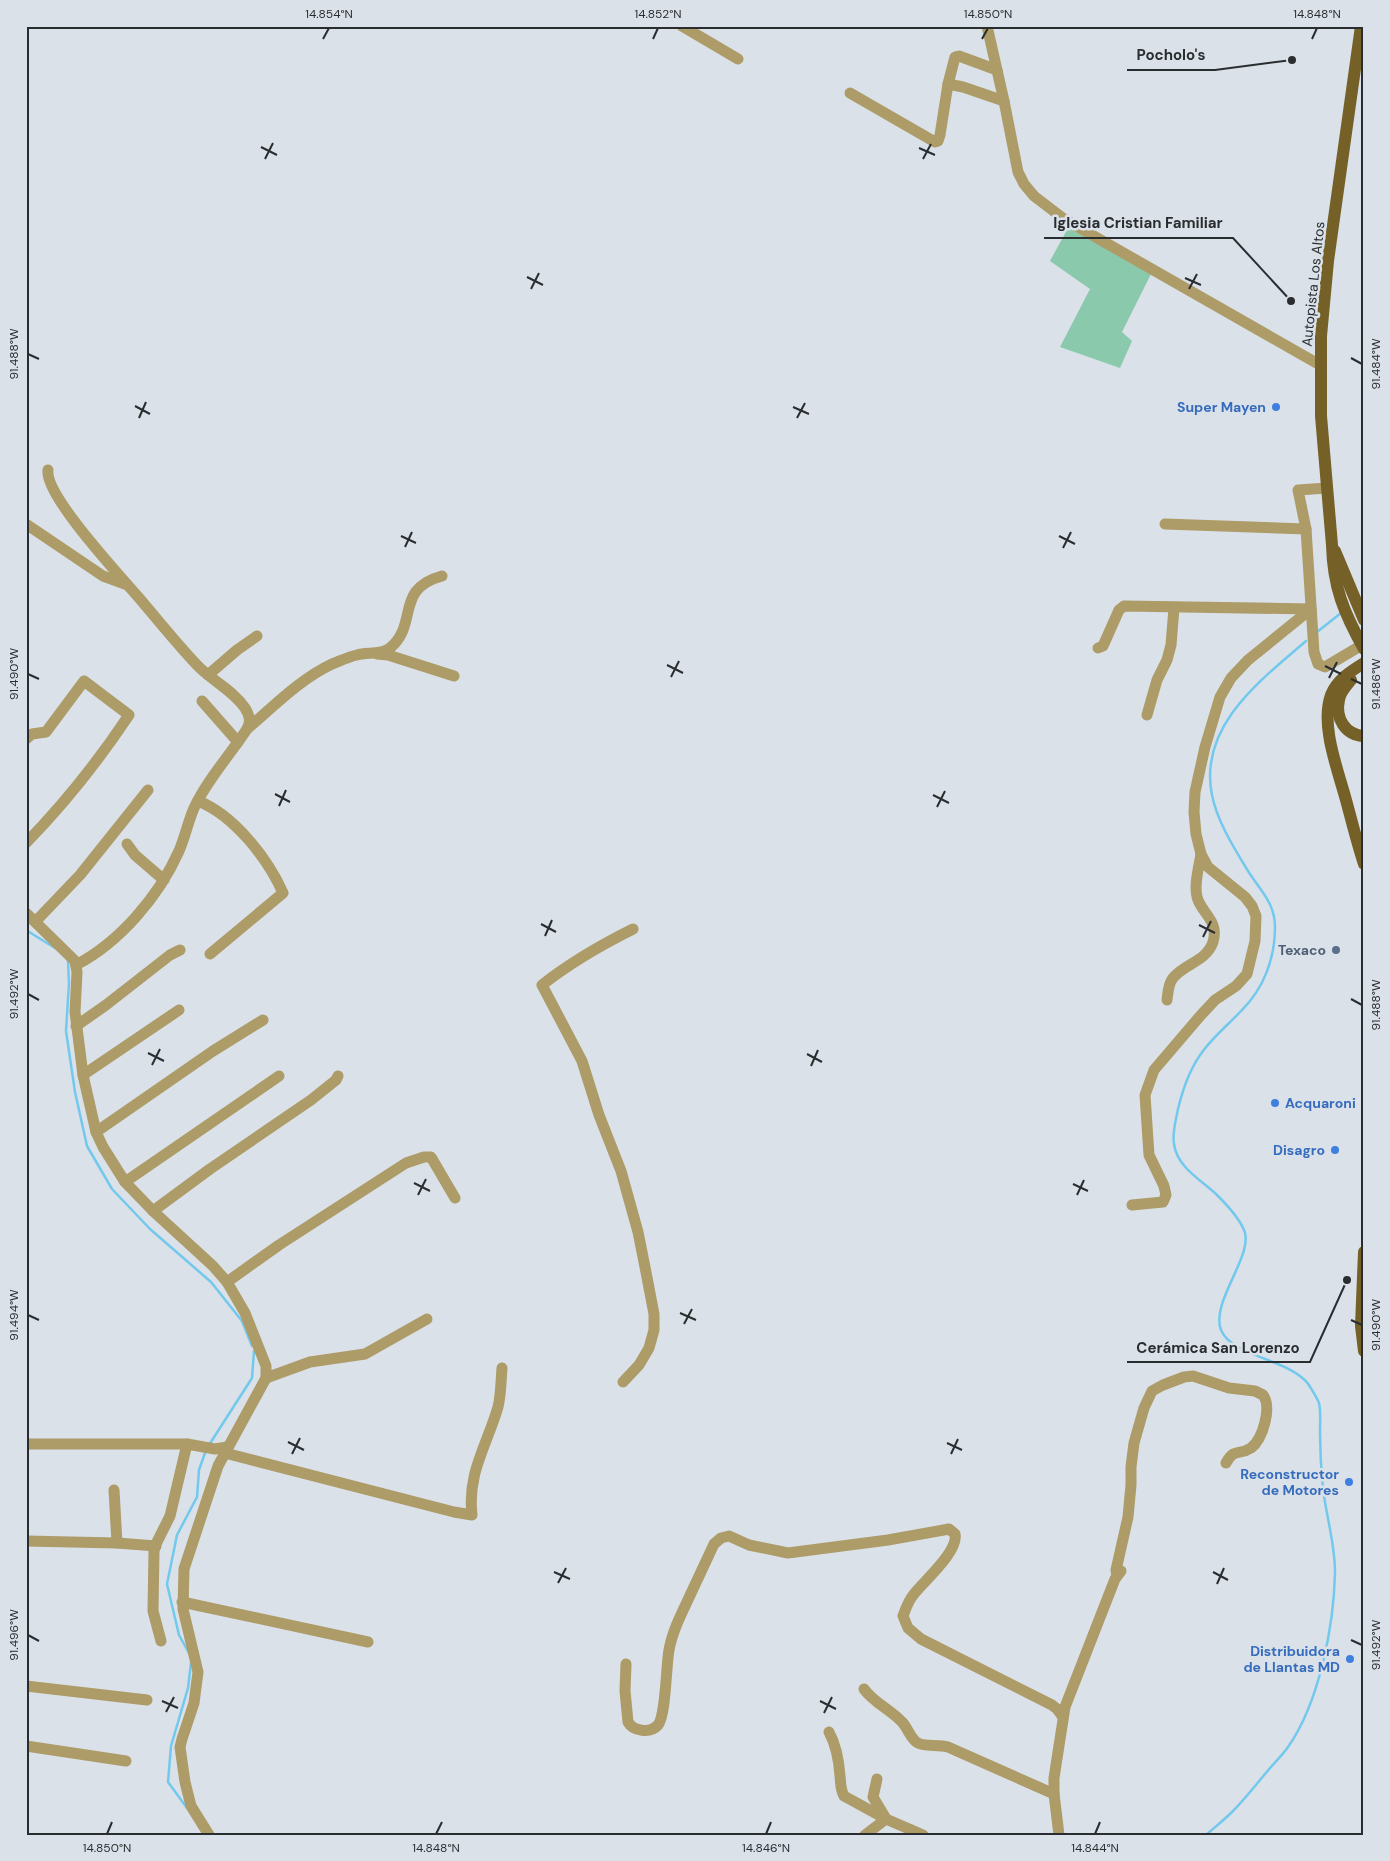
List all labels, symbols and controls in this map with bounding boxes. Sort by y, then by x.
text: 14.854°N [305,6,353,22]
text: 14.852°N [634,6,682,22]
text: 14.850°N [964,6,1012,22]
text: 14.848°N [1293,6,1341,22]
callout: Pocholo's [1127,40,1215,70]
text: Pocholo's [1137,45,1205,65]
callout: Iglesia Cristian Familiar [1044,208,1233,238]
text: Iglesia Cristian Familiar [1053,213,1223,233]
street label: Autopista Los Altos [1297,221,1329,347]
text: 91.488°W [6,328,22,380]
text: 91.484°W [1368,338,1384,390]
place label: Super Mayen [1177,398,1266,416]
marker: Super Mayen [1270,401,1282,413]
text: 91.490°W [6,648,22,700]
text: 91.486°W [1368,658,1384,710]
place label: Texaco [1278,941,1326,959]
marker: Texaco [1330,944,1342,956]
text: 91.492°W [6,968,22,1019]
text: 91.488°W [1368,979,1384,1031]
place label: Acquaroni [1285,1094,1356,1112]
marker: Acquaroni [1269,1097,1281,1109]
place label: Disagro [1273,1141,1325,1159]
marker: Disagro [1329,1144,1341,1156]
text: 91.494°W [6,1289,22,1341]
text: 91.490°W [1368,1299,1384,1351]
callout: Cerámica San Lorenzo [1127,1332,1310,1362]
text: Cerámica San Lorenzo [1136,1338,1300,1358]
place label: Reconstructor de Motores [1240,1465,1339,1499]
marker: Reconstructor de Motores [1343,1476,1355,1488]
text: 91.496°W [6,1609,22,1661]
text: 91.492°W [1368,1619,1384,1670]
place label: Distribuidora de Llantas MD [1243,1642,1340,1676]
marker: Distribuidora de Llantas MD [1344,1653,1356,1665]
text: 14.850°N [83,1840,131,1856]
text: 14.848°N [412,1840,460,1856]
text: 14.846°N [742,1840,790,1856]
text: 14.844°N [1071,1840,1119,1856]

